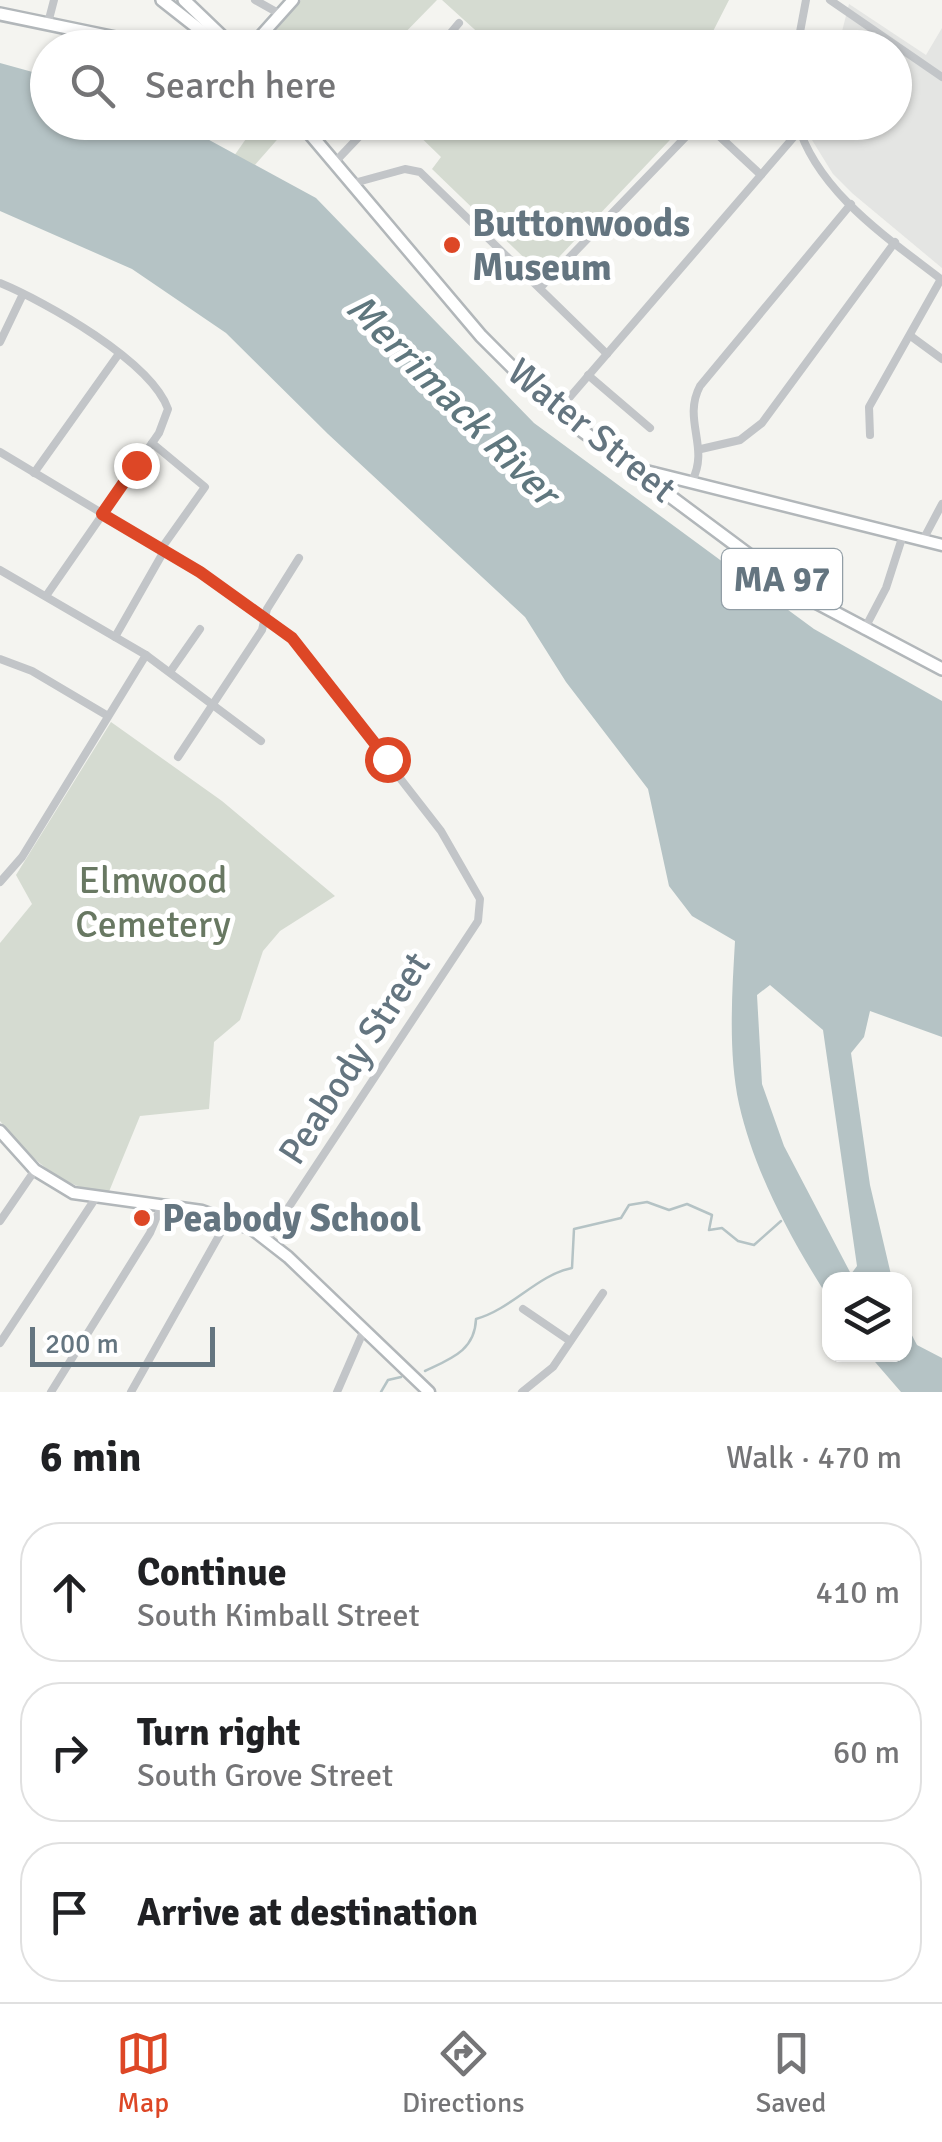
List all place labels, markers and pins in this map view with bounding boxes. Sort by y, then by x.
place label: Buttonwoods Museum [472,200,690,291]
marker: Buttonwoods Museum [441,234,463,256]
place label: Peabody School [162,1195,421,1242]
marker: Peabody School [131,1207,153,1229]

